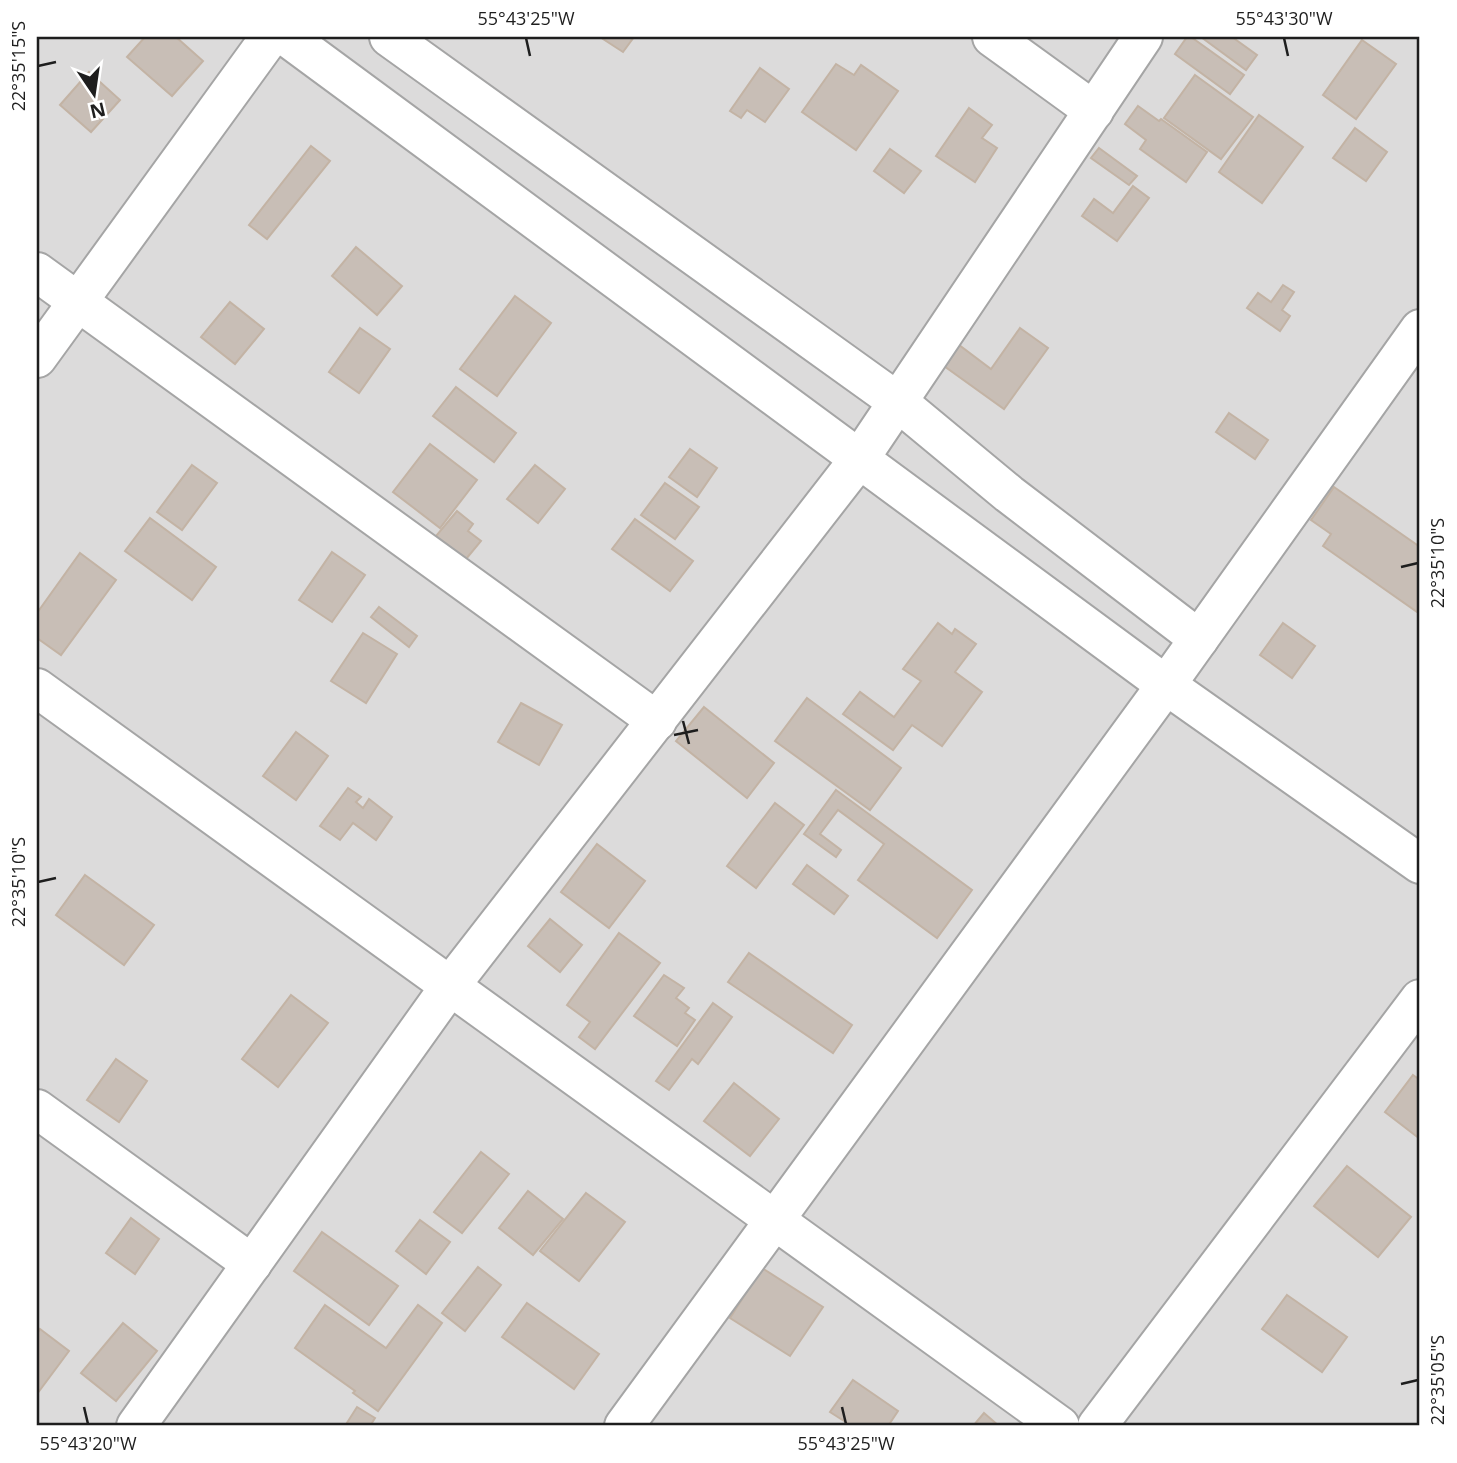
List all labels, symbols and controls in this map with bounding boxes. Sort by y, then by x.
text: 55°43'25"W [477,6,575,30]
text: 55°43'30"W [1235,6,1333,30]
text: 22°35'15"S [6,21,30,111]
north arrow [60,60,130,130]
text: N [87,96,108,125]
text: 22°35'10"S [1425,518,1449,608]
text: 22°35'10"S [6,837,30,927]
text: 22°35'05"S [1425,1335,1449,1425]
text: 55°43'20"W [39,1431,137,1455]
text: 55°43'25"W [797,1431,895,1455]

